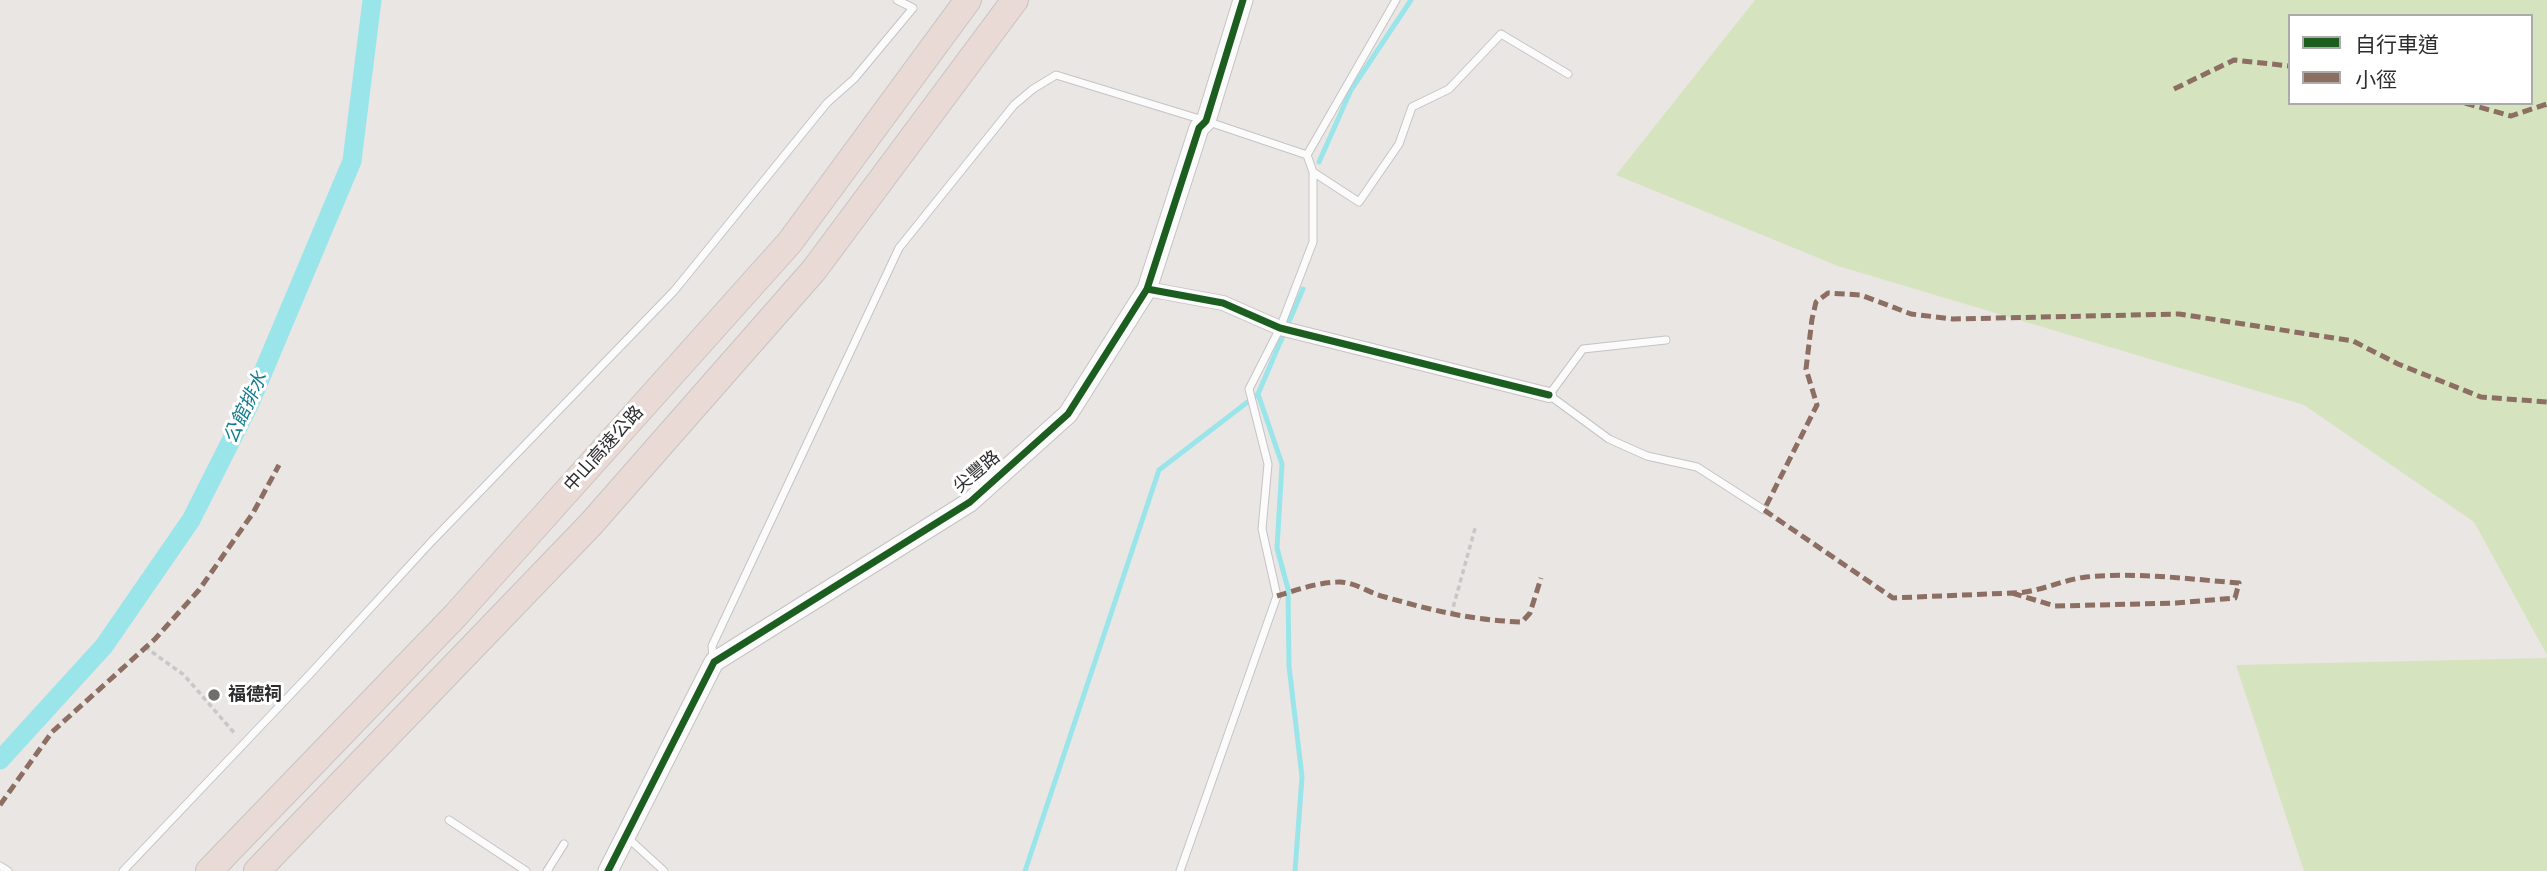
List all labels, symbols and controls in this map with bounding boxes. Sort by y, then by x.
legend [2288,14,2533,105]
text: 自行車道 [2355,30,2439,58]
text: 小徑 [2355,65,2397,93]
water label: 公館排水 [220,369,272,447]
street label: 中山高速公路 [560,402,648,496]
street label: 尖豐路 [949,446,1005,498]
place label: 福德祠 [228,684,282,706]
marker: 福德祠 [206,687,222,703]

